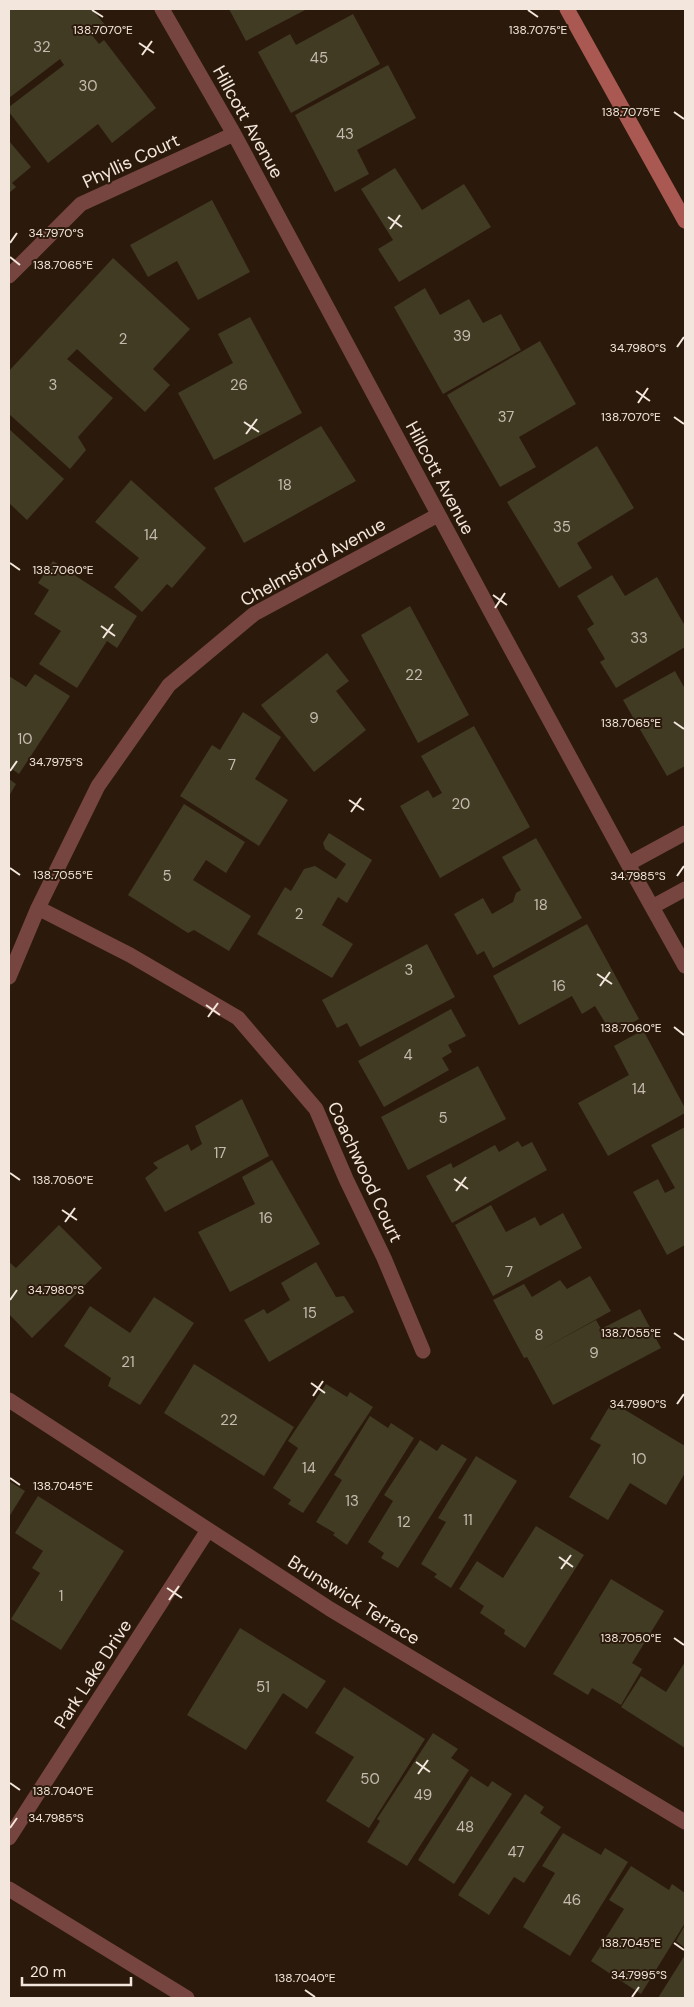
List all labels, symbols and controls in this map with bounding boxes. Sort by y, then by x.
text: 138.7070°E [73,22,133,38]
text: 138.7075°E [509,22,568,38]
house number: 32 [33,37,51,57]
house number: 45 [310,48,328,68]
street label: Hillcott Avenue [207,61,289,183]
house number: 30 [78,76,98,96]
text: 138.7075°E [602,104,661,120]
house number: 43 [336,124,354,144]
street label: Phyllis Court [79,128,183,194]
text: 34.7970°S [28,225,84,241]
text: 138.7065°E [33,257,93,273]
house number: 39 [453,326,471,346]
house number: 2 [119,329,127,349]
text: 34.7980°S [610,340,666,356]
house number: 3 [49,375,57,395]
house number: 26 [230,375,248,395]
house number: 37 [498,407,514,427]
text: 138.7070°E [601,409,661,425]
street label: Hillcott Avenue [400,417,480,539]
house number: 18 [278,475,292,495]
street label: Chelmsford Avenue [236,512,390,612]
house number: 35 [553,517,571,537]
house number: 14 [144,525,158,545]
text: 138.7060°E [32,562,94,578]
house number: 33 [630,628,648,648]
house number: 22 [405,665,423,685]
house number: 9 [309,708,319,728]
text: 138.7065°E [601,715,661,731]
house number: 10 [18,729,32,749]
text: 34.7975°S [29,754,83,770]
house number: 7 [228,755,236,775]
house number: 20 [452,794,470,814]
house number: 5 [162,866,172,886]
text: 138.7055°E [33,867,93,883]
text: 34.7985°S [610,868,666,884]
house number: 18 [534,895,548,915]
house number: 2 [295,904,303,924]
house number: 3 [405,960,413,980]
house number: 16 [552,976,566,996]
text: 138.7060°E [600,1020,662,1036]
house number: 4 [403,1045,413,1065]
house number: 14 [632,1079,646,1099]
street label: Coachwood Court [322,1098,408,1246]
house number: 5 [438,1108,448,1128]
house number: 17 [214,1143,226,1163]
text: 138.7050°E [32,1172,94,1188]
house number: 16 [259,1208,273,1228]
house number: 7 [505,1262,513,1282]
text: 34.7980°S [28,1282,84,1298]
house number: 15 [303,1303,317,1323]
house number: 8 [534,1325,544,1345]
text: 138.7055°E [601,1325,661,1341]
house number: 9 [589,1343,599,1363]
house number: 21 [121,1352,135,1372]
text: 34.7990°S [610,1396,666,1412]
house number: 22 [220,1410,238,1430]
house number: 10 [632,1449,646,1469]
house number: 14 [302,1458,316,1478]
text: 138.7045°E [33,1478,93,1494]
house number: 13 [345,1491,359,1511]
house number: 11 [463,1510,473,1530]
house number: 12 [397,1512,411,1532]
street label: Brunswick Terrace [283,1550,425,1650]
house number: 1 [59,1586,63,1606]
street label: Park Lake Drive [49,1615,137,1733]
text: 138.7050°E [600,1630,662,1646]
house number: 51 [256,1677,270,1697]
house number: 50 [360,1769,380,1789]
text: 138.7040°E [33,1783,94,1799]
house number: 49 [414,1785,432,1805]
text: 34.7985°S [28,1810,84,1826]
house number: 48 [456,1817,474,1837]
house number: 47 [507,1842,525,1862]
house number: 46 [563,1890,581,1910]
text: 138.7045°E [601,1935,661,1951]
scale bar [22,1954,131,1986]
text: 20 m [30,1962,66,1982]
text: 34.7995°S [611,1967,667,1983]
text: 138.7040°E [275,1970,336,1986]

